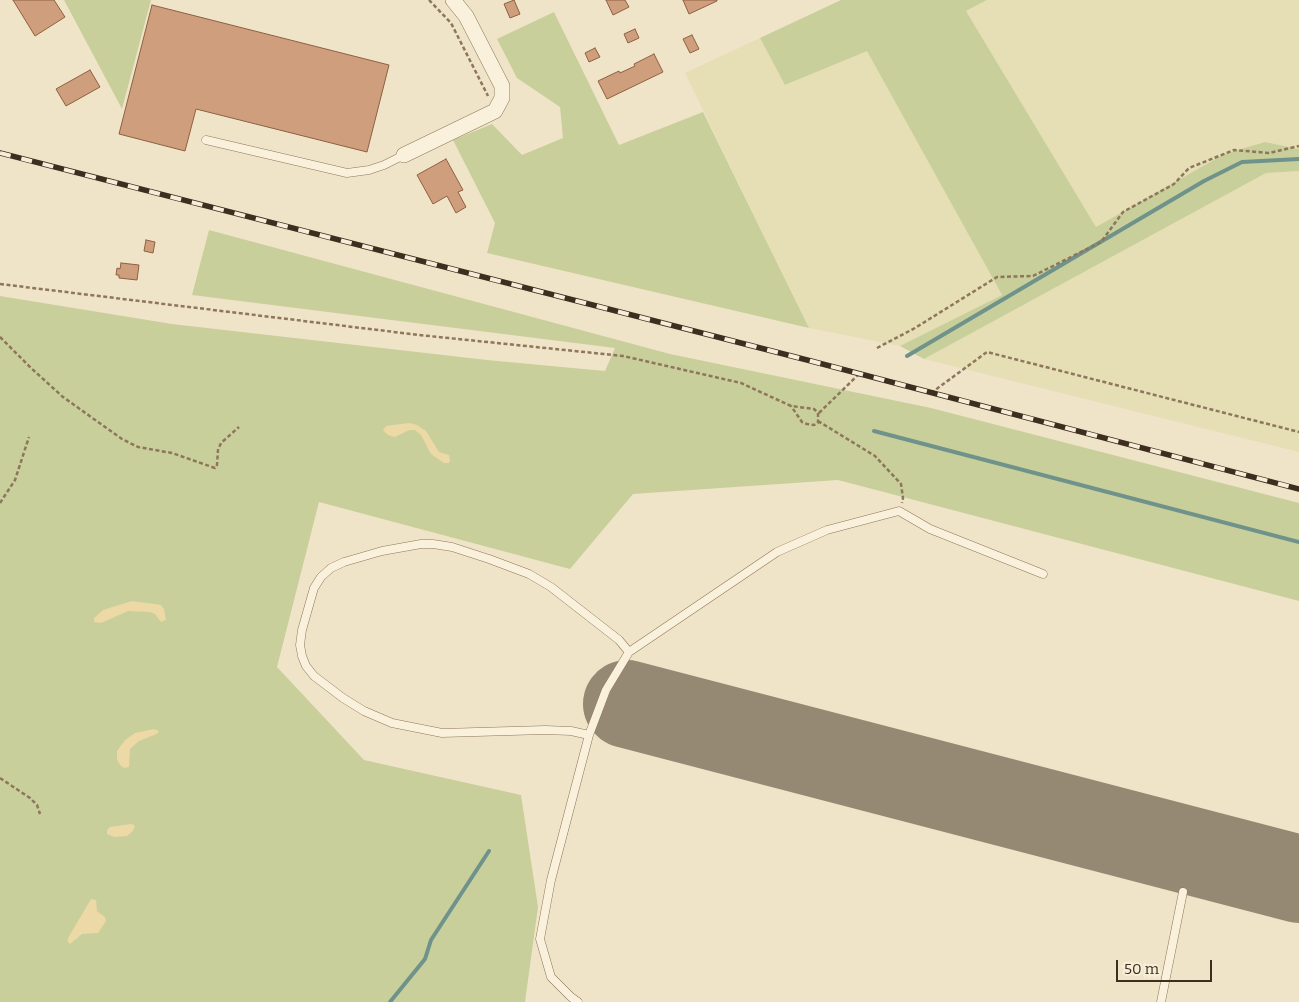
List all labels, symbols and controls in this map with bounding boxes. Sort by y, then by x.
scale bar [1119,950,1215,982]
text: 50 m [1124,960,1159,978]

